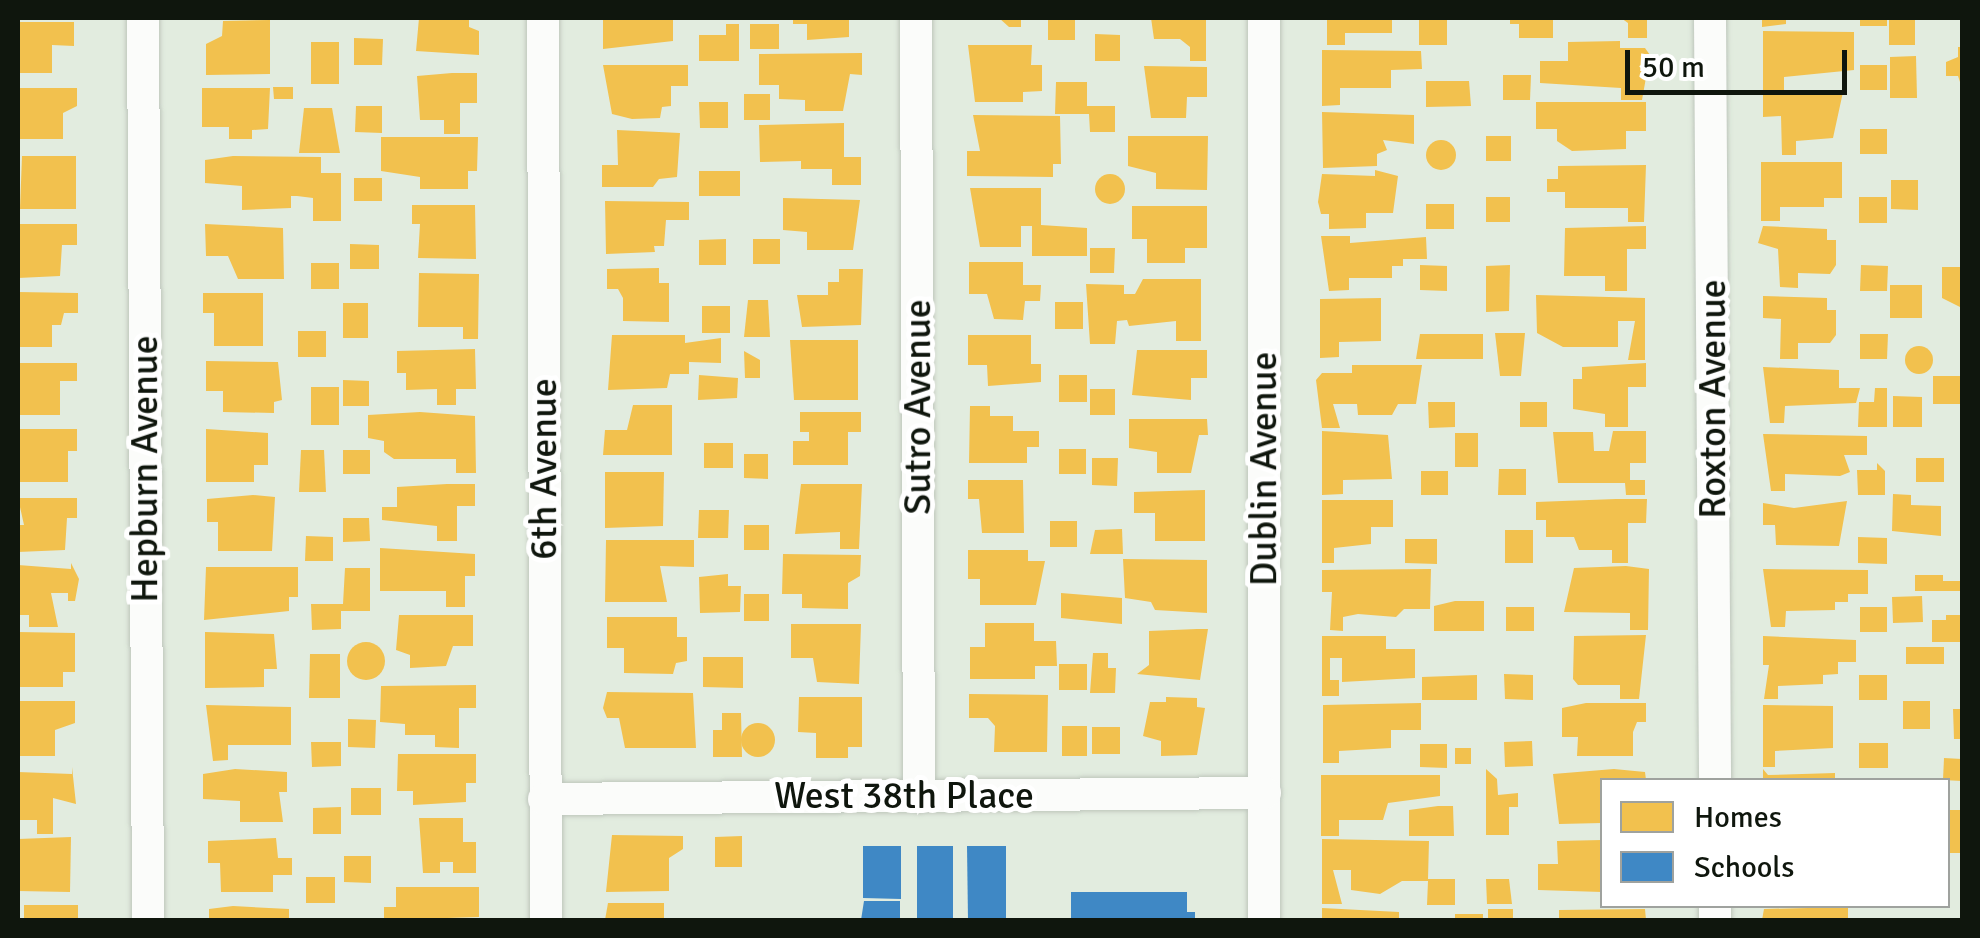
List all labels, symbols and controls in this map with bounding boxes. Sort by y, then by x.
scale bar [1630,30,1852,92]
text: 50 m [1642,49,1705,86]
street label: Roxton Avenue [1690,279,1736,519]
street label: Sutro Avenue [895,299,941,515]
street label: Hepburn Avenue [122,335,168,603]
street label: Dublin Avenue [1241,352,1287,586]
street label: 6th Avenue [521,378,567,560]
street label: West 38th Place [774,773,1034,819]
legend [1600,778,1950,908]
text: Homes [1694,799,1782,836]
text: Schools [1694,849,1794,886]

